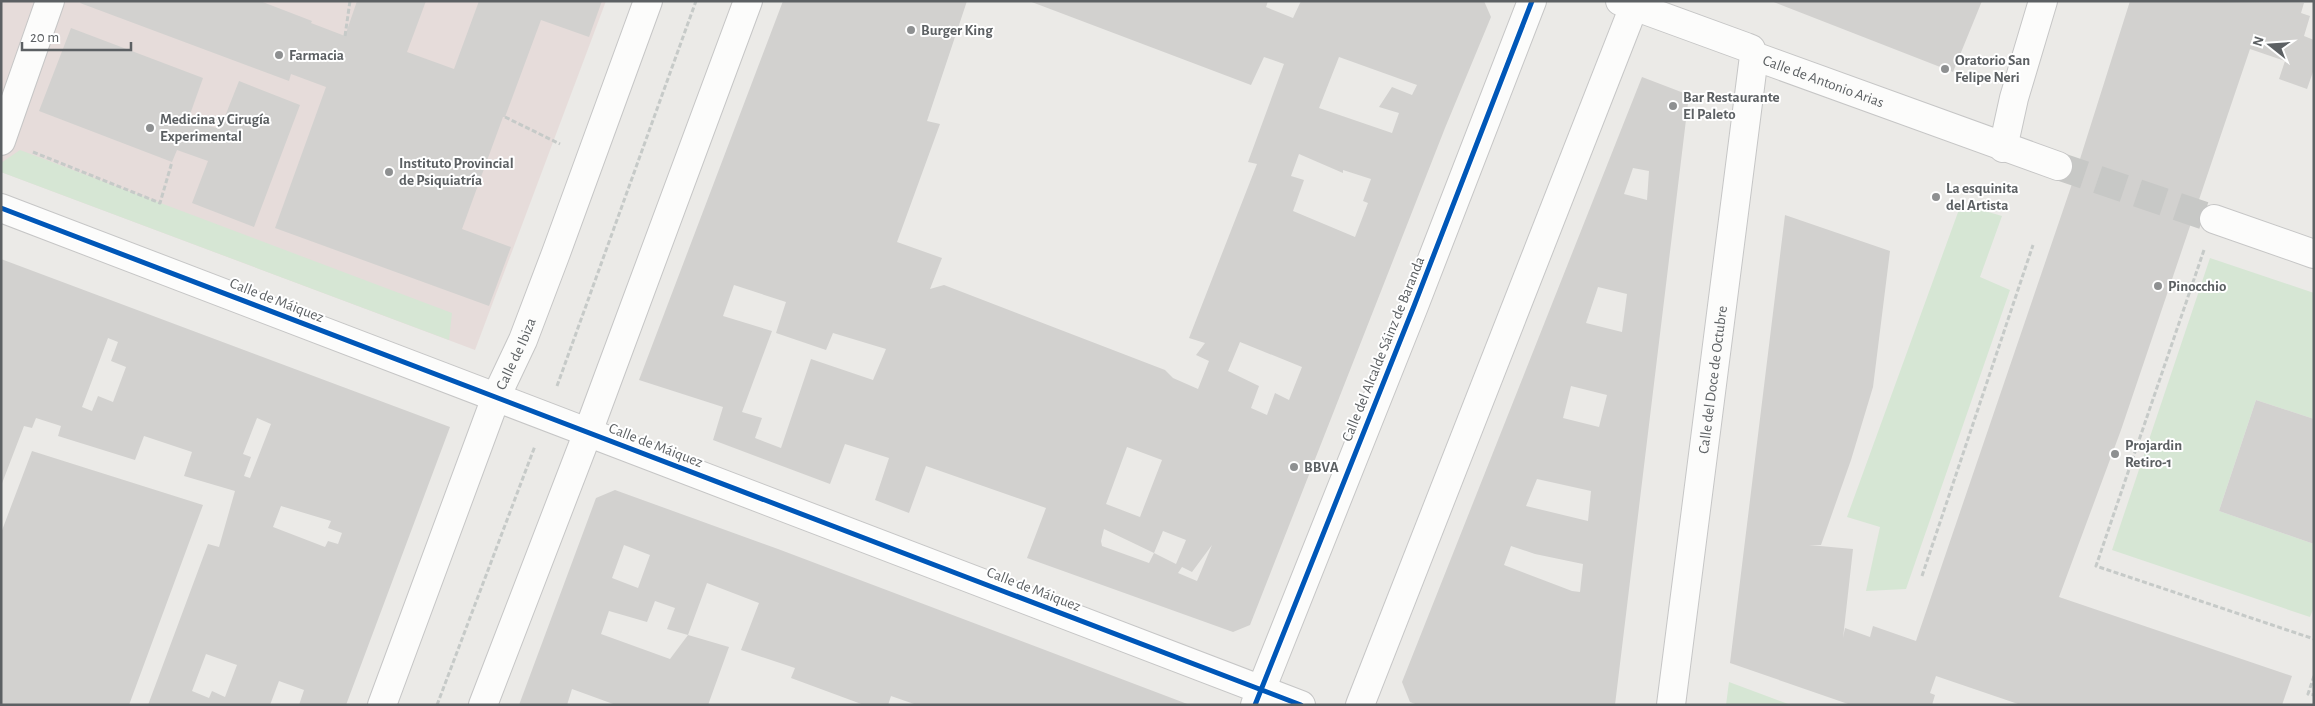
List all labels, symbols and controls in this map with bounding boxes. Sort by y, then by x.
scale bar [22,20,131,52]
north arrow [2245,20,2295,70]
place label: Burger King [921,23,993,38]
marker: Burger King [905,24,917,36]
text: 20 m [30,30,59,45]
text: N [2250,35,2267,48]
place label: Farmacia [289,48,344,63]
marker: Farmacia [273,49,285,61]
street label: Calle de Antonio Arias [1761,53,1886,110]
place label: Oratorio San Felipe Neri [1955,53,2030,85]
marker: Oratorio San Felipe Neri [1939,63,1951,75]
place label: Bar Restaurante El Paleto [1683,90,1780,122]
marker: Bar Restaurante El Paleto [1667,100,1679,112]
place label: Medicina y Cirugía Experimental [160,112,270,144]
marker: Medicina y Cirugía Experimental [144,122,156,134]
place label: Instituto Provincial de Psiquiatría [399,156,514,188]
marker: Instituto Provincial de Psiquiatría [383,166,395,178]
place label: La esquinita del Artista [1946,181,2018,213]
marker: La esquinita del Artista [1930,191,1942,203]
street label: Calle del Alcalde Sáinz de Baranda [1339,255,1427,444]
street label: Calle de Máiquez [228,276,326,325]
place label: Pinocchio [2168,279,2226,294]
marker: Pinocchio [2152,280,2164,292]
street label: Calle del Doce de Octubre [1696,305,1730,455]
street label: Calle de Ibiza [494,316,539,392]
street label: Calle de Máiquez [607,421,705,470]
place label: Projardin Retiro-1 [2125,438,2182,470]
marker: Projardin Retiro-1 [2109,448,2121,460]
place label: BBVA [1304,460,1339,475]
marker: BBVA [1288,461,1300,473]
street label: Calle de Máiquez [985,565,1083,614]

